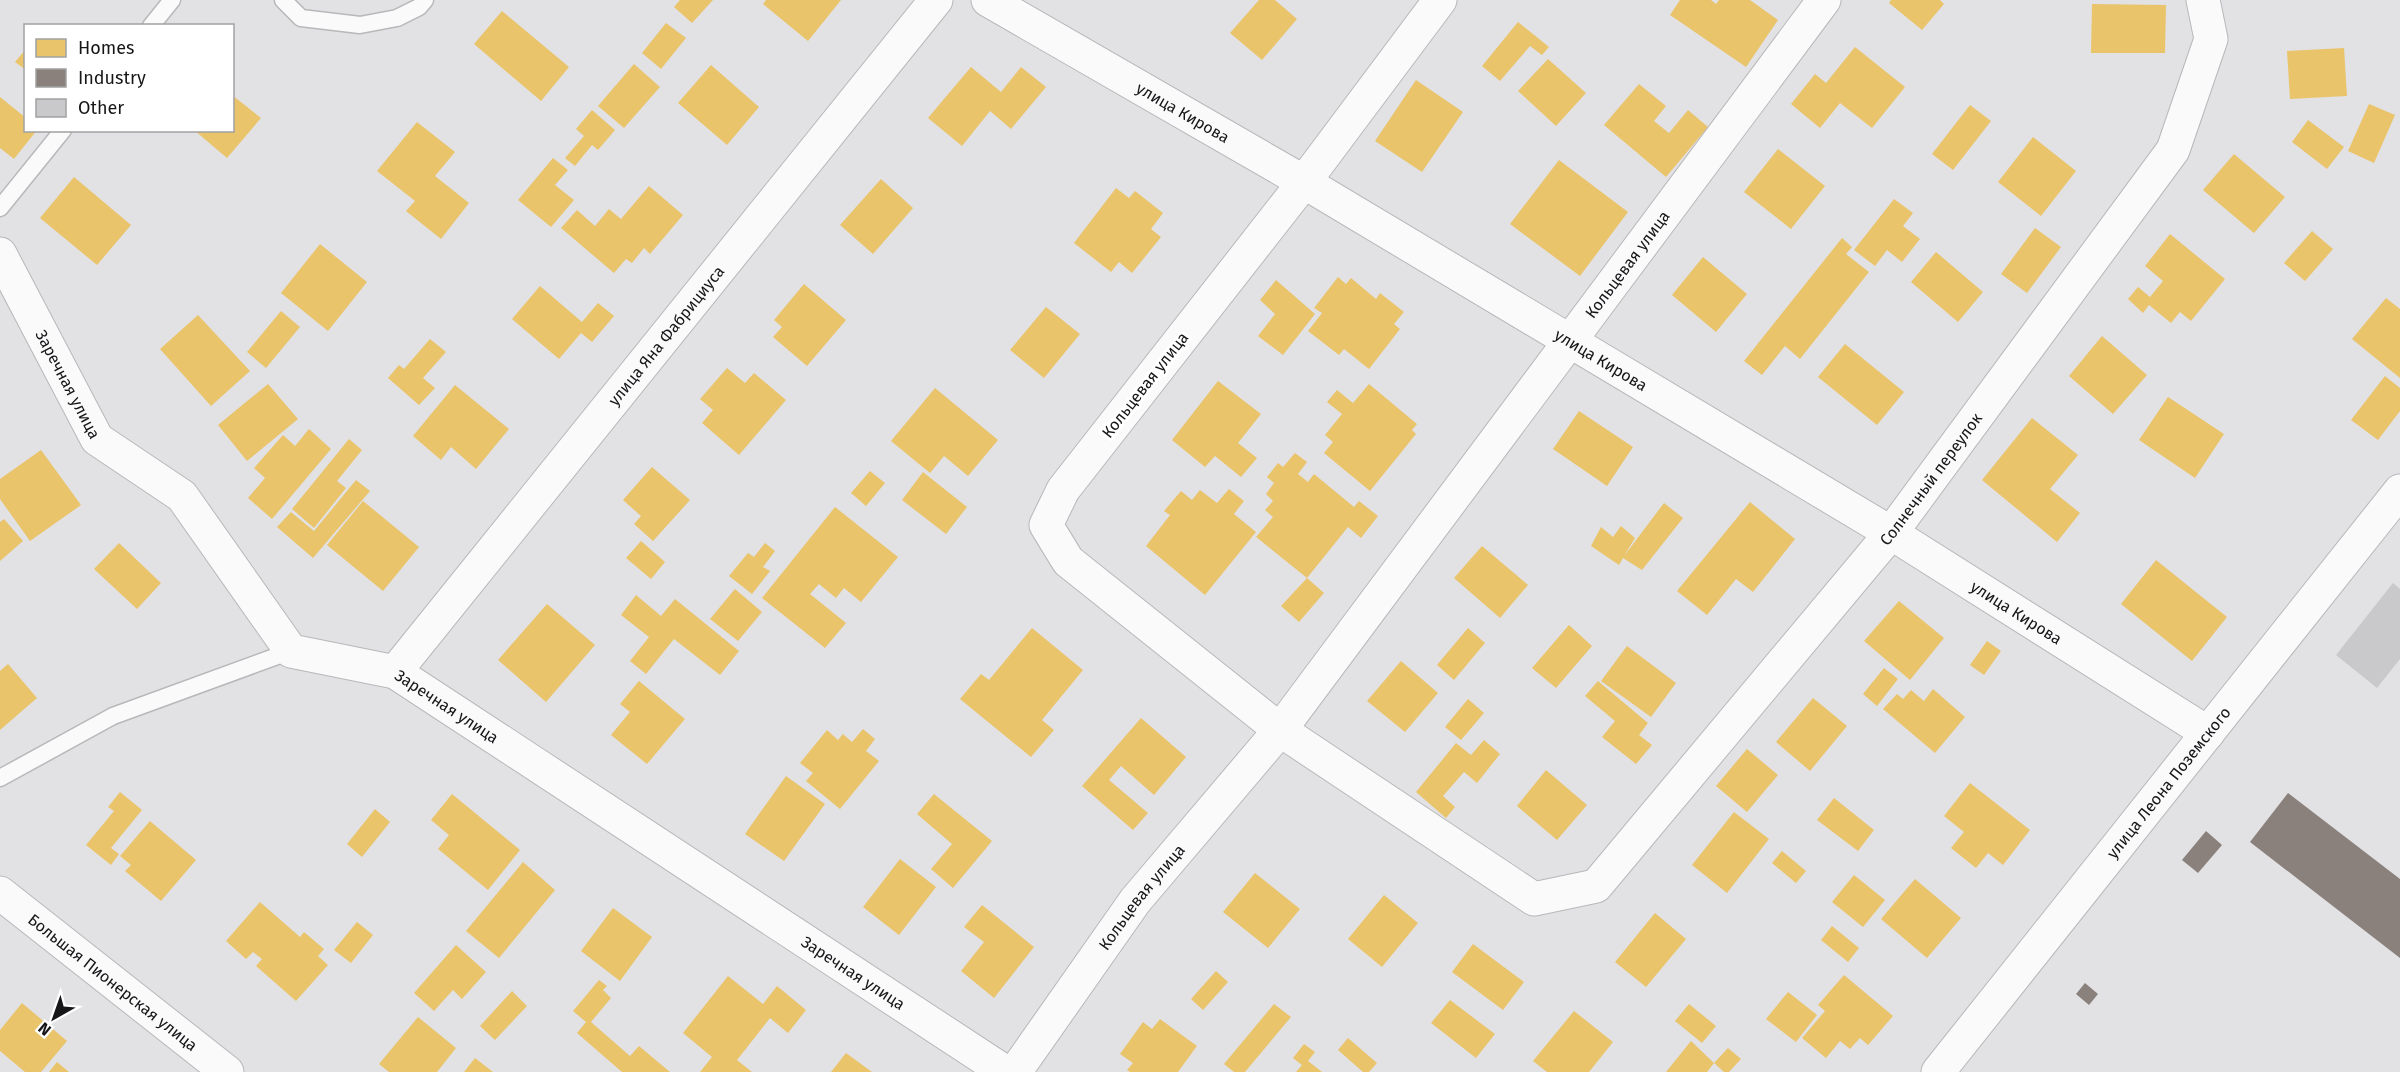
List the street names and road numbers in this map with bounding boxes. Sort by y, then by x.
street label: улица Кирова [1133,78,1233,147]
street label: Кольцевая улица [1581,207,1673,322]
street label: улица Яна Фабрициуса [604,262,728,409]
street label: улица Кирова [1552,325,1651,395]
street label: Заречная улица [32,327,105,442]
street label: Кольцевая улица [1098,328,1192,442]
street label: Солнечный переулок [1875,408,1986,549]
street label: улица Кирова [1967,576,2066,648]
street label: Заречная улица [392,665,502,747]
street label: улица Леона Поземского [2102,703,2234,862]
street label: Кольцевая улица [1094,840,1189,953]
street label: Большая Пионерская улица [25,910,201,1055]
street label: Заречная улица [798,932,909,1013]

